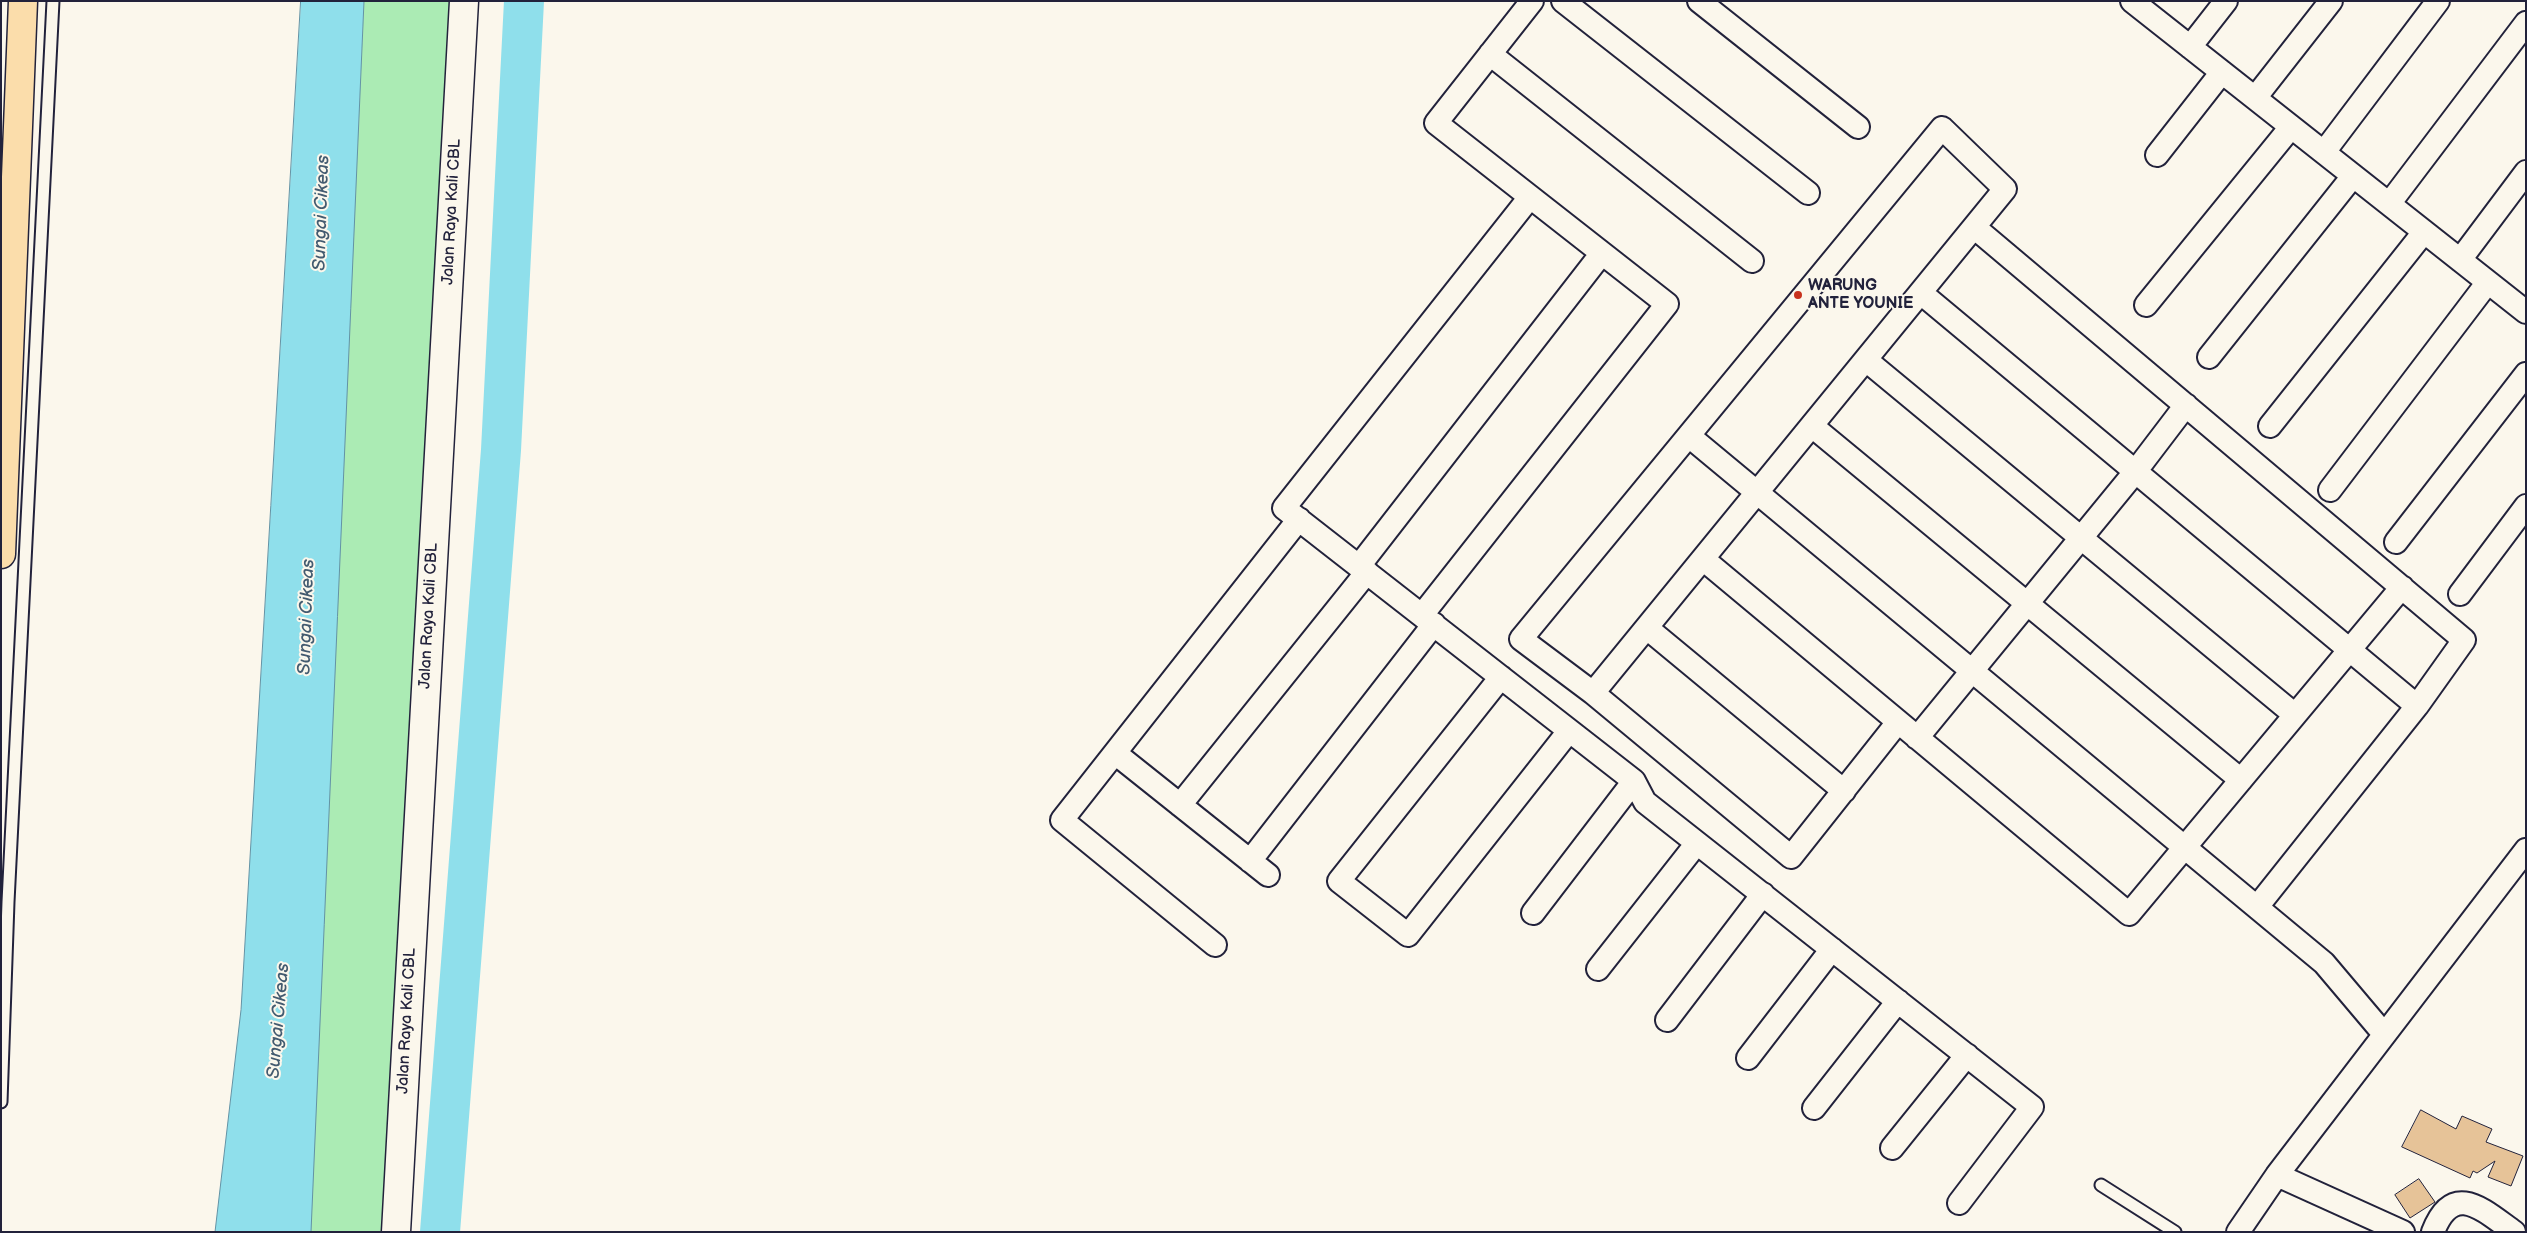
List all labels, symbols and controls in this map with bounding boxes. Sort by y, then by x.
street label: Jalan Raya Kali CBL [439,139,465,285]
water label: Sungai Cikeas [309,155,335,271]
place label: WARUNG ANTE YOUNIE [1808,276,1913,314]
marker: WARUNG ANTE YOUNIE [1792,289,1804,301]
street label: Jalan Raya Kali CBL [416,543,442,689]
water label: Sungai Cikeas [294,559,320,675]
street label: Jalan Raya Kali CBL [394,948,420,1094]
water label: Sungai Cikeas [263,962,295,1080]

